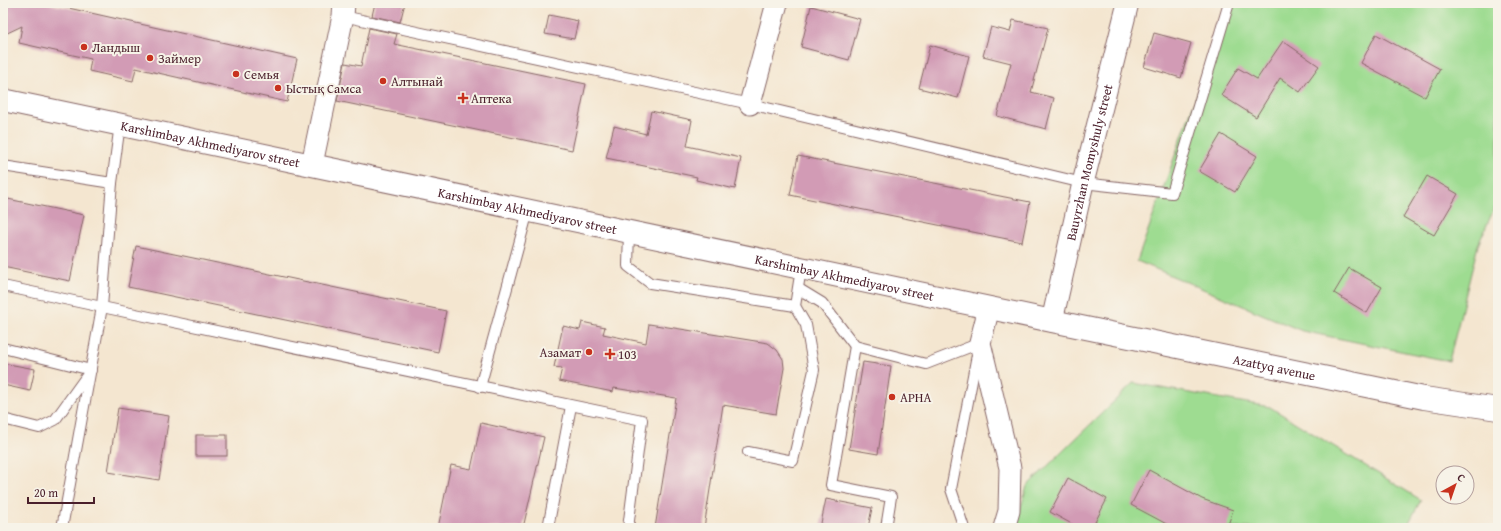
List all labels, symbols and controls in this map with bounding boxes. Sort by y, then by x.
place label: Ландыш [92,38,140,57]
marker: Ландыш [79,42,89,52]
place label: Займер [158,49,201,68]
marker: Займер [145,53,155,63]
place label: Семья [244,65,280,84]
marker: Семья [231,69,241,79]
place label: Алтынай [391,72,443,91]
marker: Алтынай [378,76,388,86]
place label: Ыстық Самса [286,79,362,98]
street label: Bauyrzhan Momyshuly street [1061,82,1117,242]
marker: Ыстық Самса [273,83,283,93]
place label: Аптека [471,89,512,108]
marker: Аптека [458,93,468,103]
street label: Karshimbay Akhmediyarov street [119,116,302,172]
street label: Karshimbay Akhmediyarov street [436,183,619,239]
street label: Karshimbay Akhmediyarov street [753,250,936,306]
place label: Азамат [540,343,582,362]
place label: 103 [618,345,637,364]
marker: Азамат [584,347,594,357]
marker: 103 [605,349,615,359]
street label: Azattyq avenue [1231,350,1317,385]
place label: АРНА [900,388,932,407]
marker: АРНА [887,392,897,402]
north arrow [1435,465,1475,505]
text: С [1454,469,1469,485]
scale bar [28,479,94,505]
text: 20 m [34,484,58,501]

